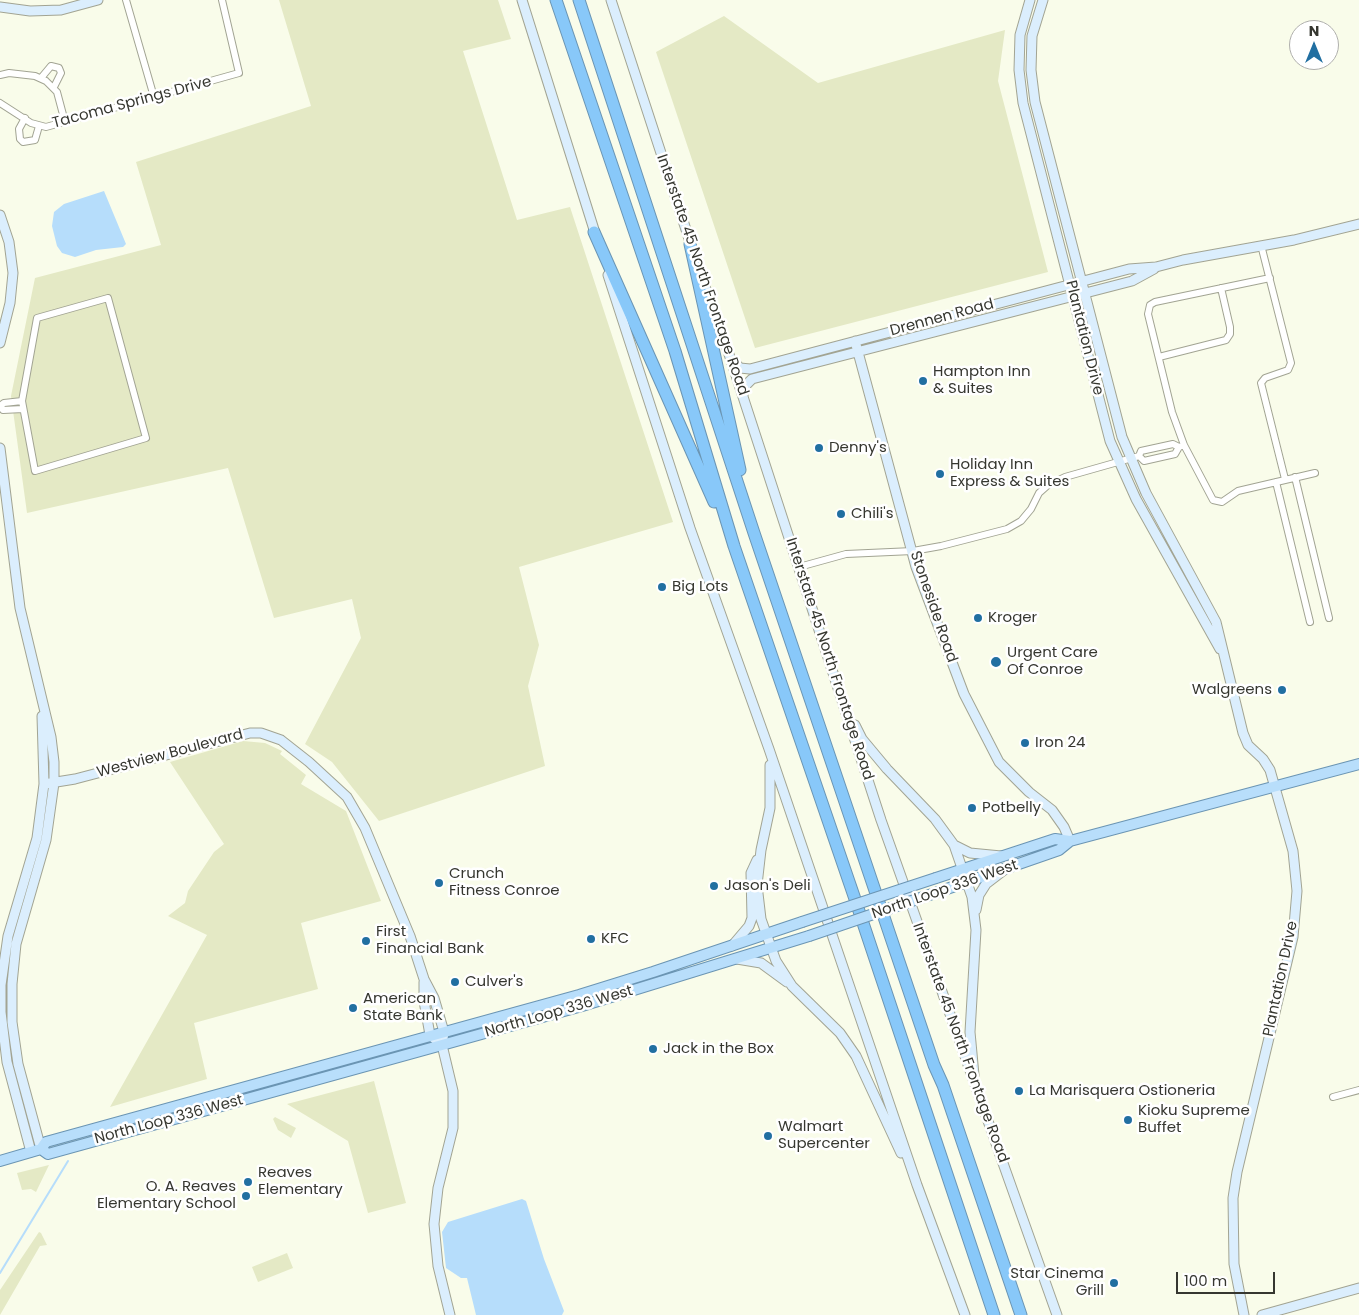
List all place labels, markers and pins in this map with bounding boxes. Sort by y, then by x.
place label: Hampton Inn & Suites [933,363,1031,398]
marker: Hampton Inn & Suites [917,375,929,387]
place label: Denny's [829,439,887,457]
marker: Denny's [813,442,825,454]
place label: Holiday Inn Express & Suites [950,456,1069,491]
marker: Holiday Inn Express & Suites [934,468,946,480]
place label: Chili's [851,505,893,523]
marker: Chili's [835,508,847,520]
place label: Big Lots [672,578,728,596]
marker: Big Lots [656,581,668,593]
place label: Kroger [988,609,1037,627]
marker: Kroger [972,612,984,624]
place label: Urgent Care Of Conroe [1007,644,1098,679]
marker: Urgent Care Of Conroe [989,655,1003,669]
place label: Walgreens [1192,681,1272,699]
marker: Walgreens [1276,684,1288,696]
place label: Iron 24 [1035,734,1086,752]
marker: Iron 24 [1019,737,1031,749]
place label: Potbelly [982,799,1041,817]
marker: Potbelly [966,802,978,814]
place label: Crunch Fitness Conroe [449,865,560,900]
marker: Crunch Fitness Conroe [433,877,445,889]
place label: Jason's Deli [724,877,811,895]
marker: Jason's Deli [708,880,720,892]
place label: First Financial Bank [376,923,484,958]
place label: KFC [601,930,629,948]
marker: KFC [585,933,597,945]
marker: First Financial Bank [360,935,372,947]
place label: Culver's [465,973,523,991]
marker: Culver's [449,976,461,988]
place label: American State Bank [363,990,443,1025]
marker: American State Bank [347,1002,359,1014]
place label: Jack in the Box [663,1040,774,1058]
marker: Jack in the Box [647,1043,659,1055]
place label: La Marisquera Ostioneria [1029,1082,1215,1100]
marker: La Marisquera Ostioneria [1013,1085,1025,1097]
place label: Kioku Supreme Buffet [1138,1102,1250,1137]
marker: Kioku Supreme Buffet [1122,1114,1134,1126]
place label: Walmart Supercenter [778,1118,870,1153]
marker: Walmart Supercenter [762,1130,774,1142]
place label: Reaves Elementary [258,1164,343,1199]
marker: Reaves Elementary [242,1176,254,1188]
place label: O. A. Reaves Elementary School [97,1178,236,1213]
marker: O. A. Reaves Elementary School [240,1190,252,1202]
place label: Star Cinema Grill [1010,1265,1104,1300]
marker: Star Cinema Grill [1108,1277,1120,1289]

